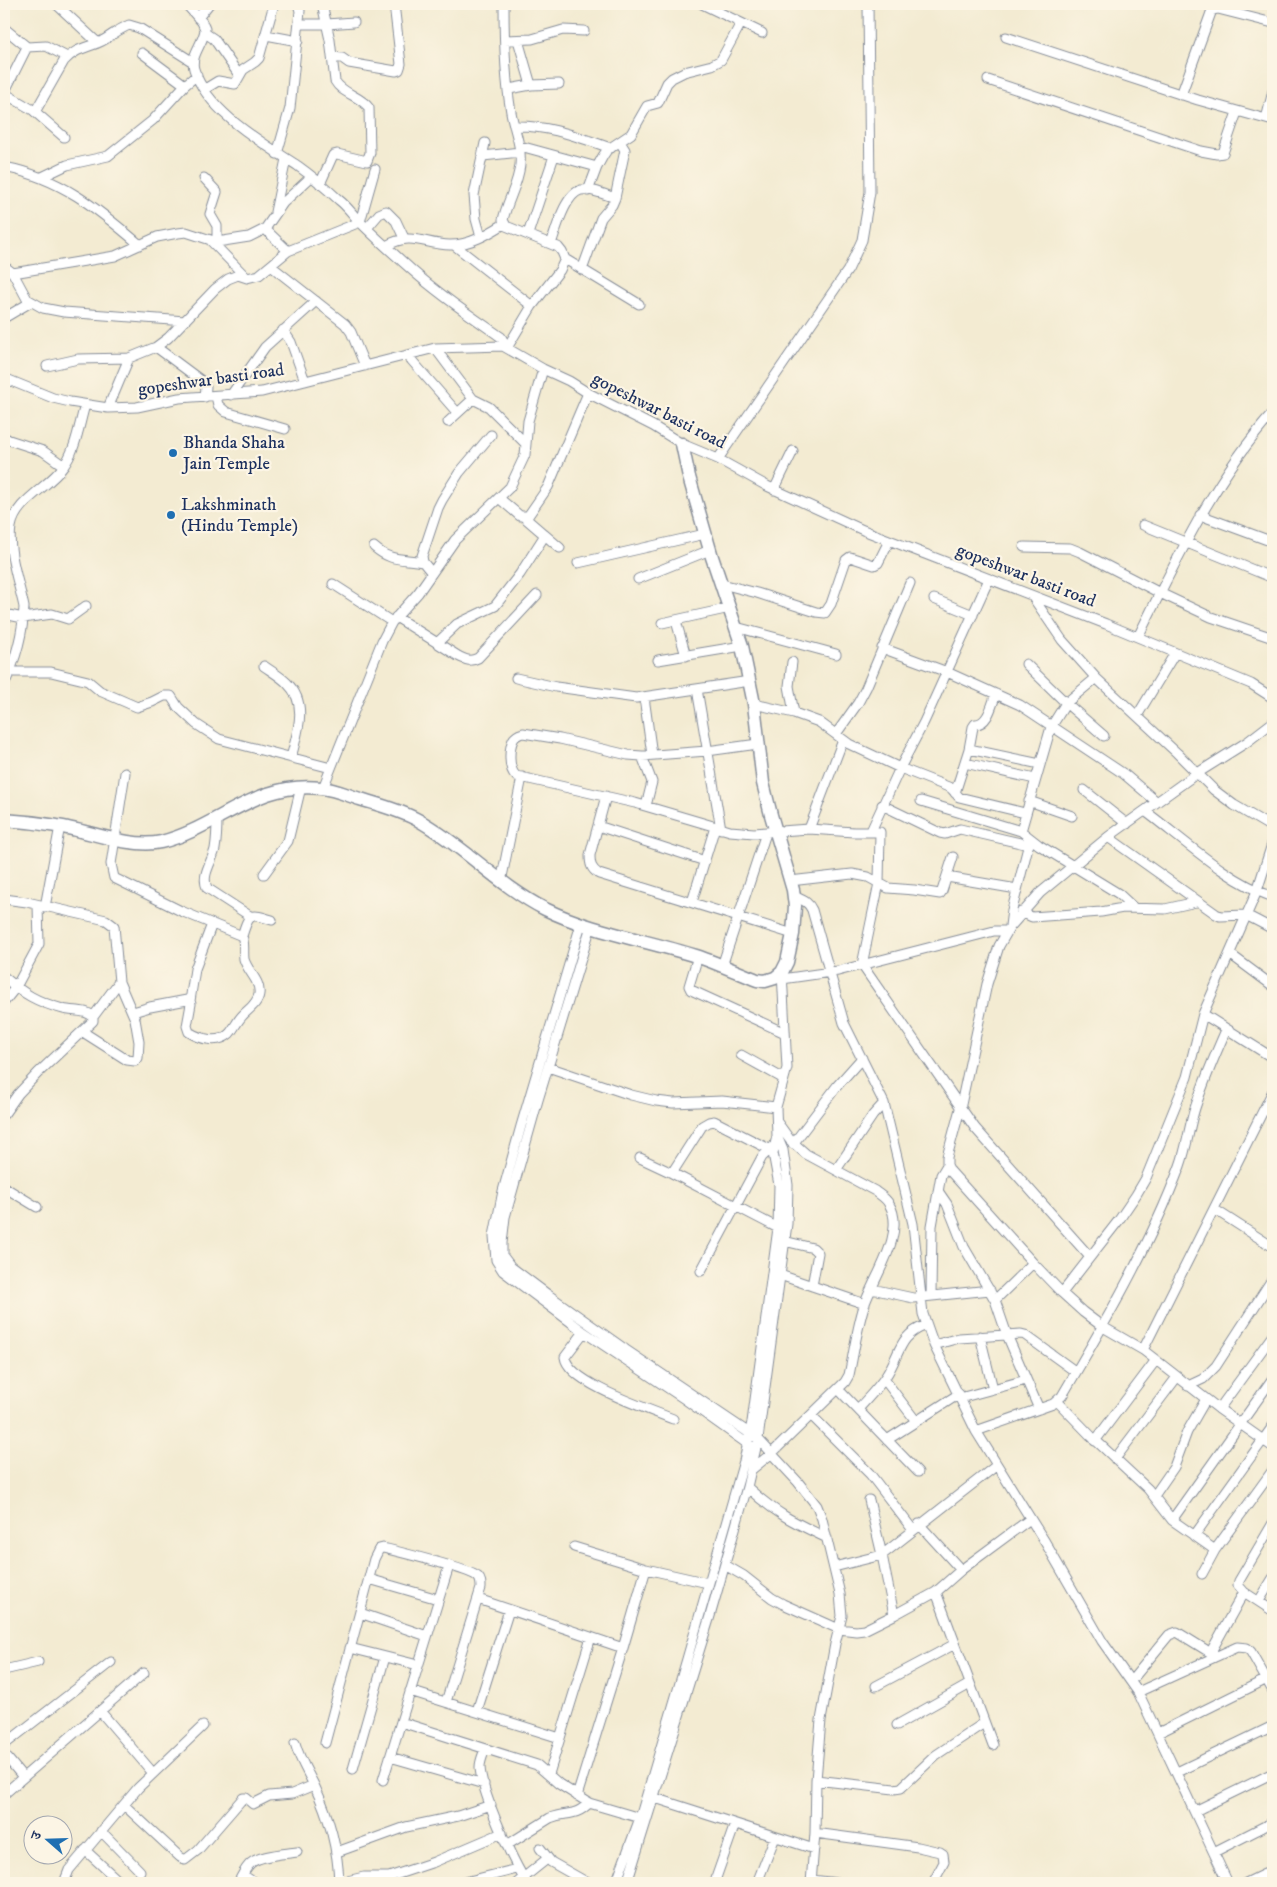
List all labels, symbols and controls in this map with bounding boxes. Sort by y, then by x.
street label: gopeshwar basti road [136,359,286,401]
street label: gopeshwar basti road [588,368,730,454]
place label: Bhanda Shaha Jain Temple [181,432,285,475]
marker: Bhanda Shaha Jain Temple [167,447,179,459]
place label: Lakshminath (Hindu Temple) [181,494,298,537]
marker: Lakshminath (Hindu Temple) [165,509,177,521]
street label: gopeshwar basti road [953,539,1099,613]
north arrow [22,1814,72,1864]
text: उ [27,1829,47,1843]

